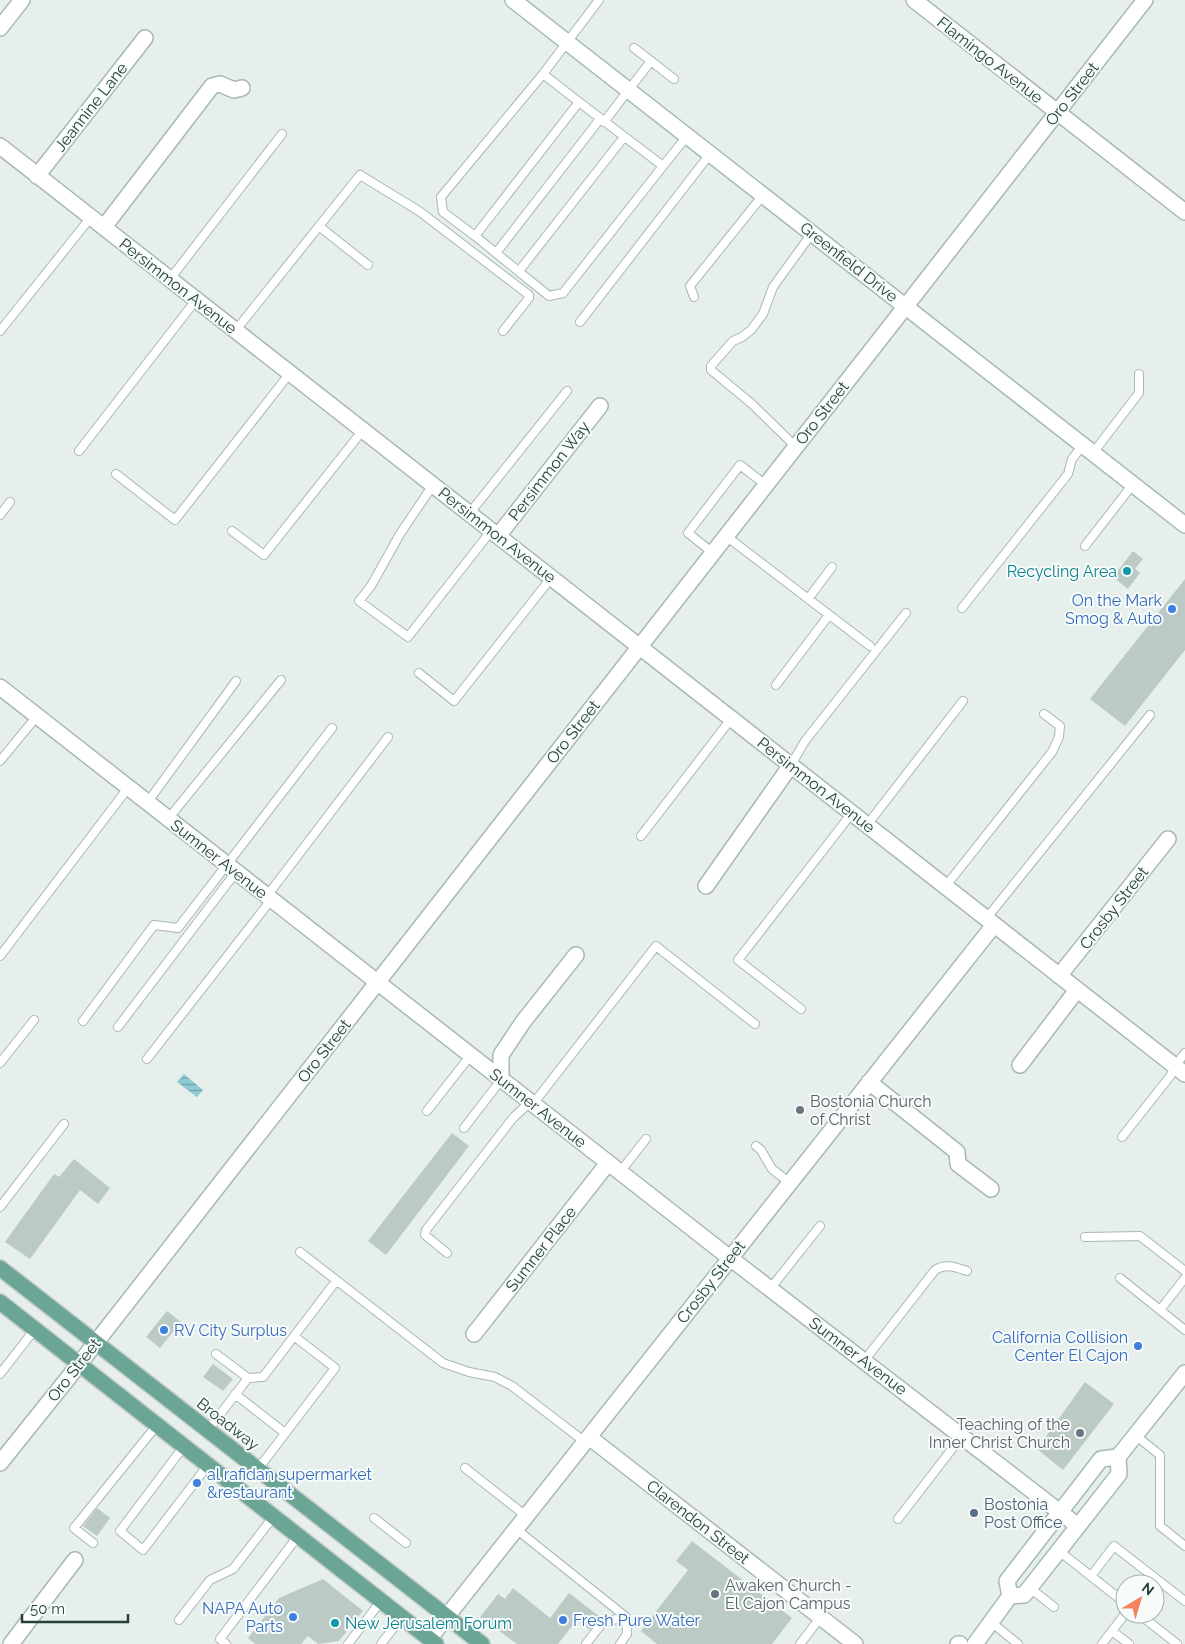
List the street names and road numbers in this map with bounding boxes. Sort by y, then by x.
street label: Flamingo Avenue [933,13,1047,107]
street label: Oro Street [1041,58,1103,130]
street label: Jeannine Lane [50,59,132,155]
street label: Greenfield Drive [796,218,902,306]
street label: Persimmon Avenue [115,234,241,338]
street label: Oro Street [791,377,853,449]
street label: Persimmon Way [504,417,594,524]
street label: Persimmon Avenue [434,483,560,587]
street label: Oro Street [542,696,604,768]
street label: Persimmon Avenue [753,733,879,837]
street label: Sumner Avenue [167,815,271,903]
street label: Crosby Street [1076,862,1153,953]
street label: Oro Street [293,1015,355,1087]
street label: Sumner Avenue [486,1064,590,1152]
street label: Sumner Place [502,1203,580,1295]
street label: Crosby Street [673,1236,750,1327]
street label: Sumner Avenue [805,1313,911,1399]
street label: Oro Street [43,1334,105,1406]
street label: Broadway [193,1394,263,1455]
street label: Clarendon Street [643,1476,754,1568]

